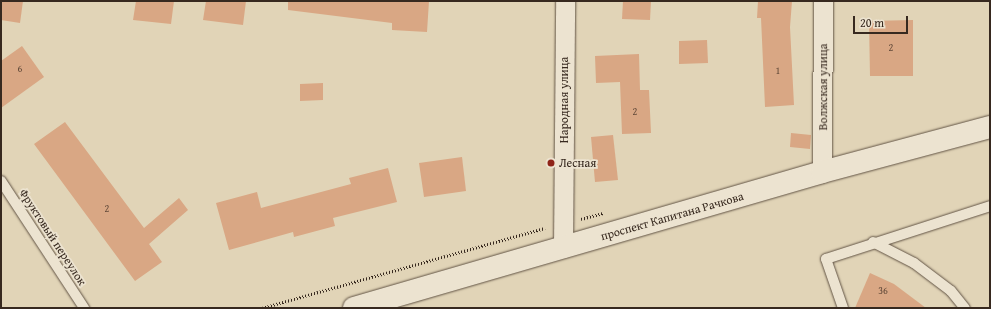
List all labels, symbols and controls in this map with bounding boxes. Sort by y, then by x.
scale bar [855,8,910,34]
text: 20 m [860,14,884,31]
house number: 2 [889,42,893,54]
street label: Волжская улица [816,44,830,130]
street label: Народная улица [557,57,571,143]
house number: 6 [18,63,22,75]
house number: 1 [776,65,780,77]
house number: 2 [633,106,637,118]
place label: Лесная [559,156,596,170]
marker: Лесная [546,158,556,168]
street label: Фруктовый переулок [16,186,90,288]
street label: проспект Капитана Рачкова [599,189,745,243]
house number: 2 [105,203,109,215]
house number: 36 [878,285,888,297]

